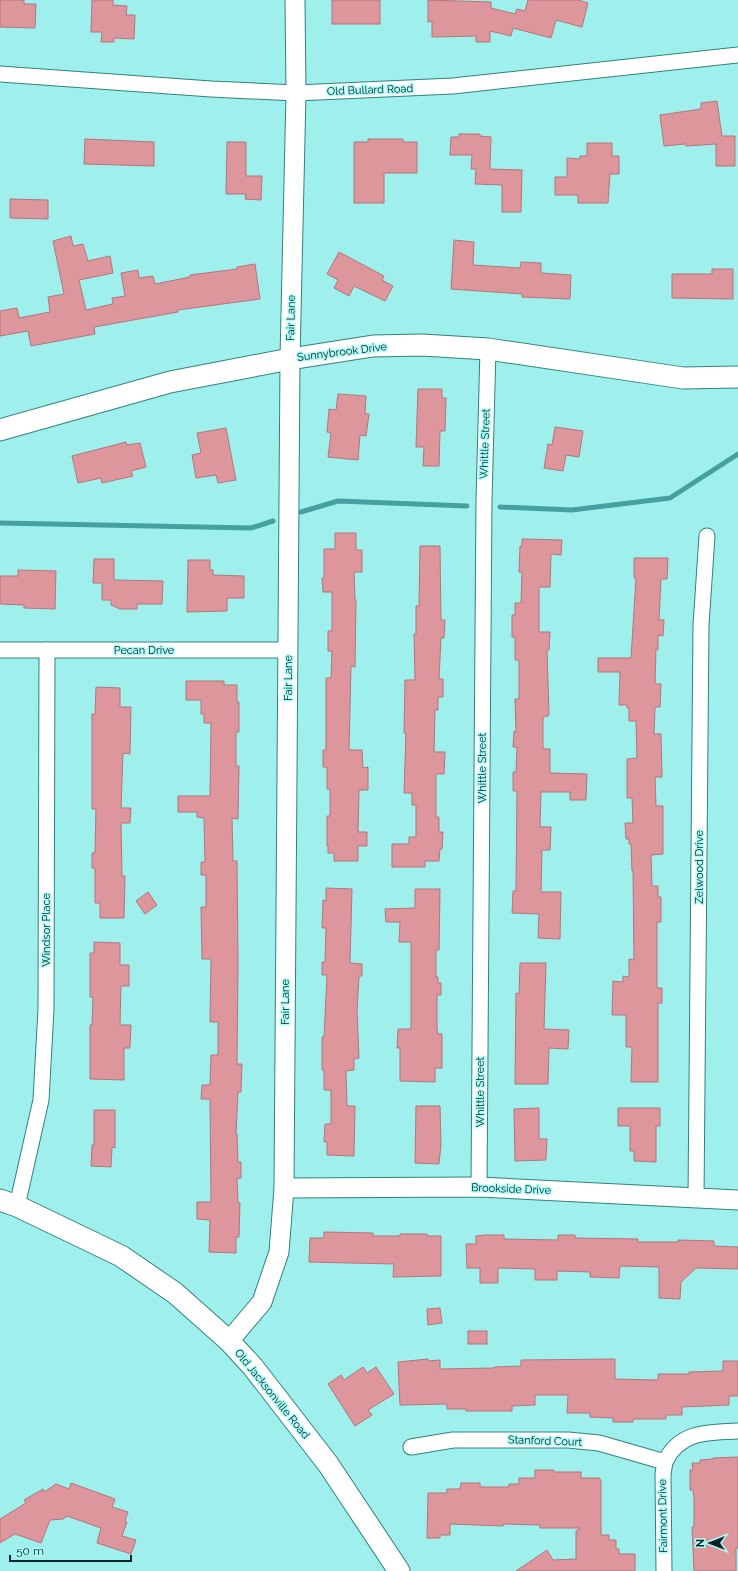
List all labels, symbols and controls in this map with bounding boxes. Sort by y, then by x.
street label: Old Bullard Road [327,82,414,98]
street label: Fair Lane [284,294,298,341]
street label: Sunnybrook Drive [296,340,388,364]
street label: Whittle Street [477,408,493,479]
street label: Pecan Drive [114,644,175,657]
street label: Fair Lane [282,655,295,701]
street label: Whittle Street [476,732,489,803]
street label: Zelwood Drive [693,830,706,904]
street label: Windsor Place [40,893,53,967]
street label: Fair Lane [279,979,292,1025]
street label: Whittle Street [474,1056,487,1127]
street label: Brookside Drive [471,1181,552,1197]
street label: Old Jacksonville Road [232,1347,312,1442]
street label: Stanford Court [508,1433,583,1449]
street label: Fairmont Drive [656,1478,670,1553]
north arrow [690,1523,730,1563]
scale bar [10,1537,131,1563]
text: N [694,1539,707,1547]
text: 50 m [16,1544,44,1558]

